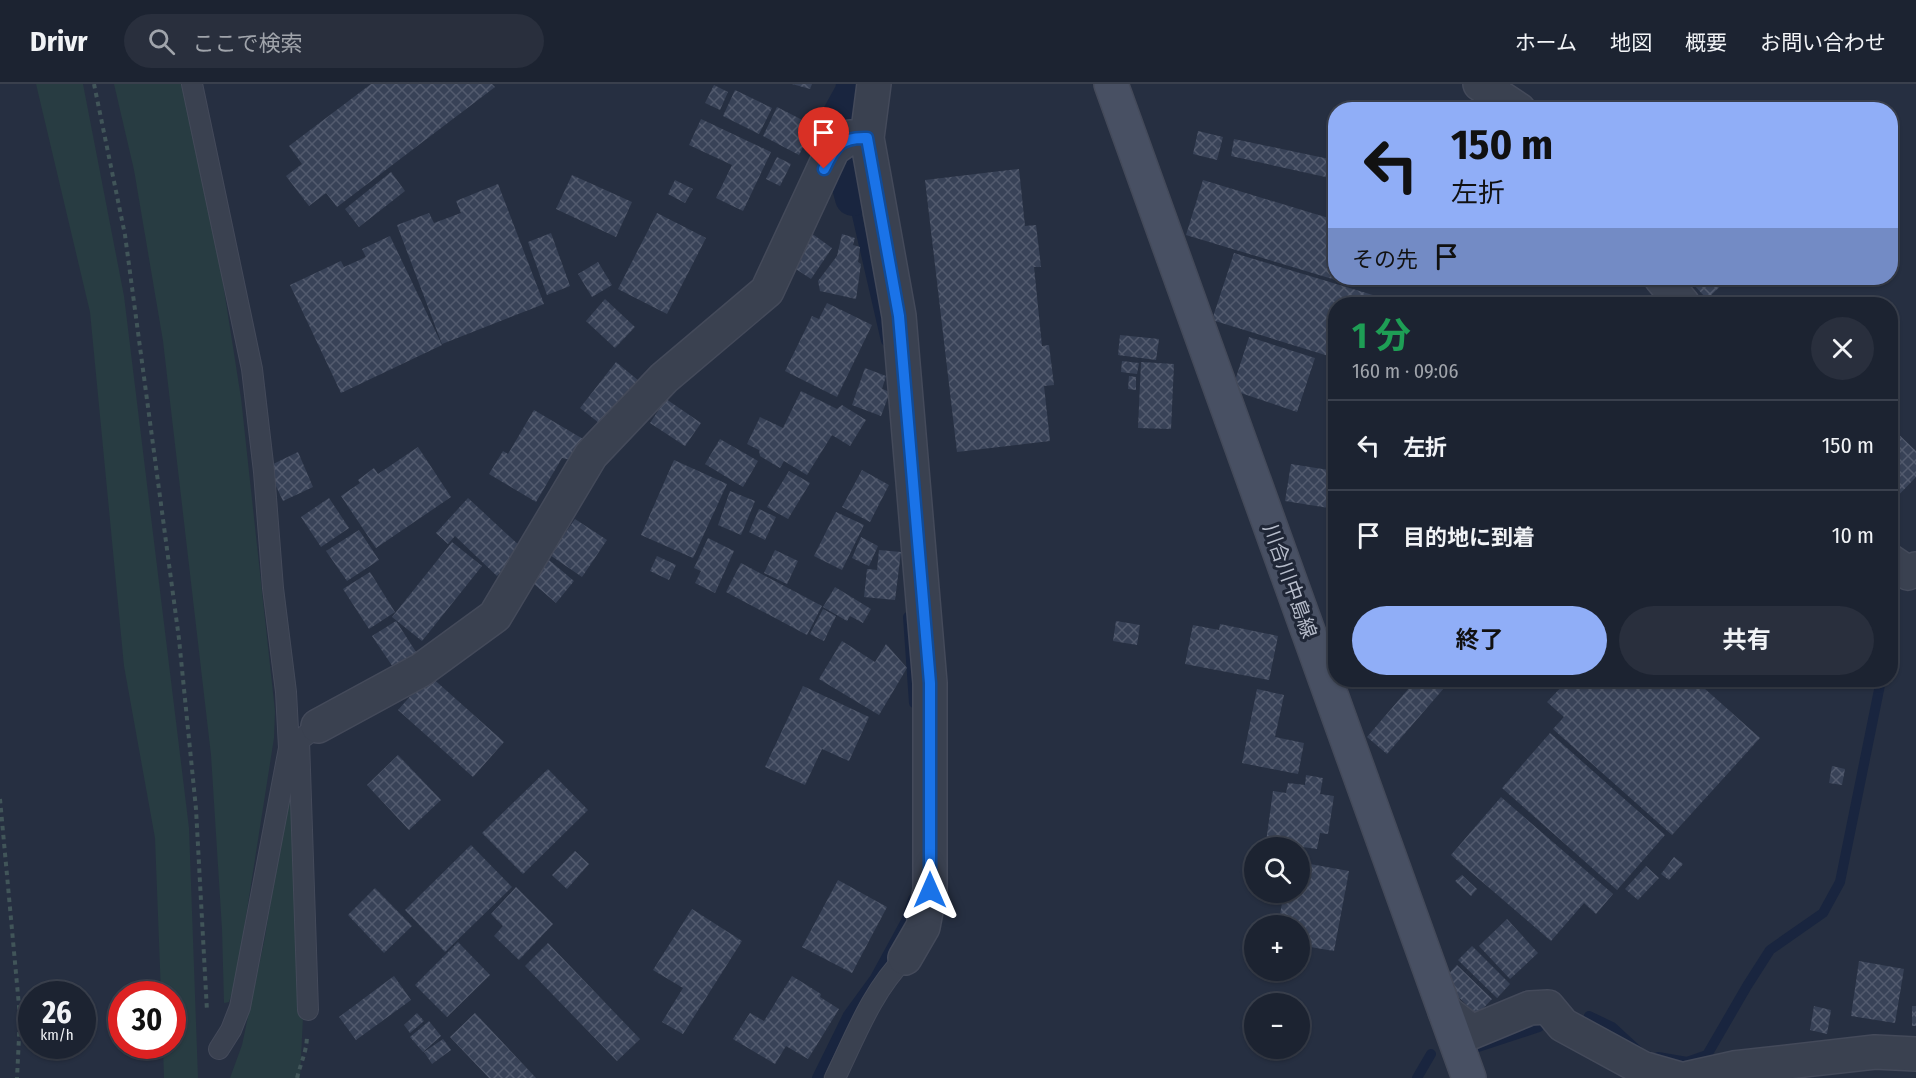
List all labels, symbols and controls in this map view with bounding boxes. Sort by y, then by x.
search box [124,14,544,68]
text: Drivr [30,25,88,58]
icon: search [145,25,178,58]
text: ここで検索 [193,30,303,57]
text: ホーム [1515,30,1577,56]
text: 地図 [1610,30,1652,56]
text: 概要 [1685,30,1727,56]
text: お問い合わせ [1760,30,1886,56]
pin [798,107,849,169]
icon: arrive [807,116,840,149]
text: 150 m [1451,120,1553,170]
icon: left [1352,126,1430,204]
text: 左折 [1451,177,1505,209]
icon: arrive [1430,240,1463,273]
text: その先 [1352,246,1418,273]
text: 1 分 [1352,314,1411,358]
button: close [1811,317,1874,380]
text: 160 m · 09:06 [1352,359,1458,383]
icon: left [1352,429,1385,462]
text: 150 m [1822,432,1874,459]
text: 左折 [1403,434,1447,461]
icon: arrive [1352,519,1385,552]
street label: 川合川中島線 [1258,521,1322,641]
text: 10 m [1832,522,1874,549]
text: 目的地に到着 [1403,524,1535,551]
button: 終了 [1352,606,1607,675]
button: 共有 [1619,606,1874,675]
map controls [1244,837,1310,1059]
button: search [1244,837,1310,903]
position arrow [898,858,962,922]
button: + [1244,915,1310,981]
speed limit sign: 30 [108,981,186,1059]
button: − [1244,993,1310,1059]
text: 26 [42,995,72,1031]
text: km/h [40,1026,74,1044]

